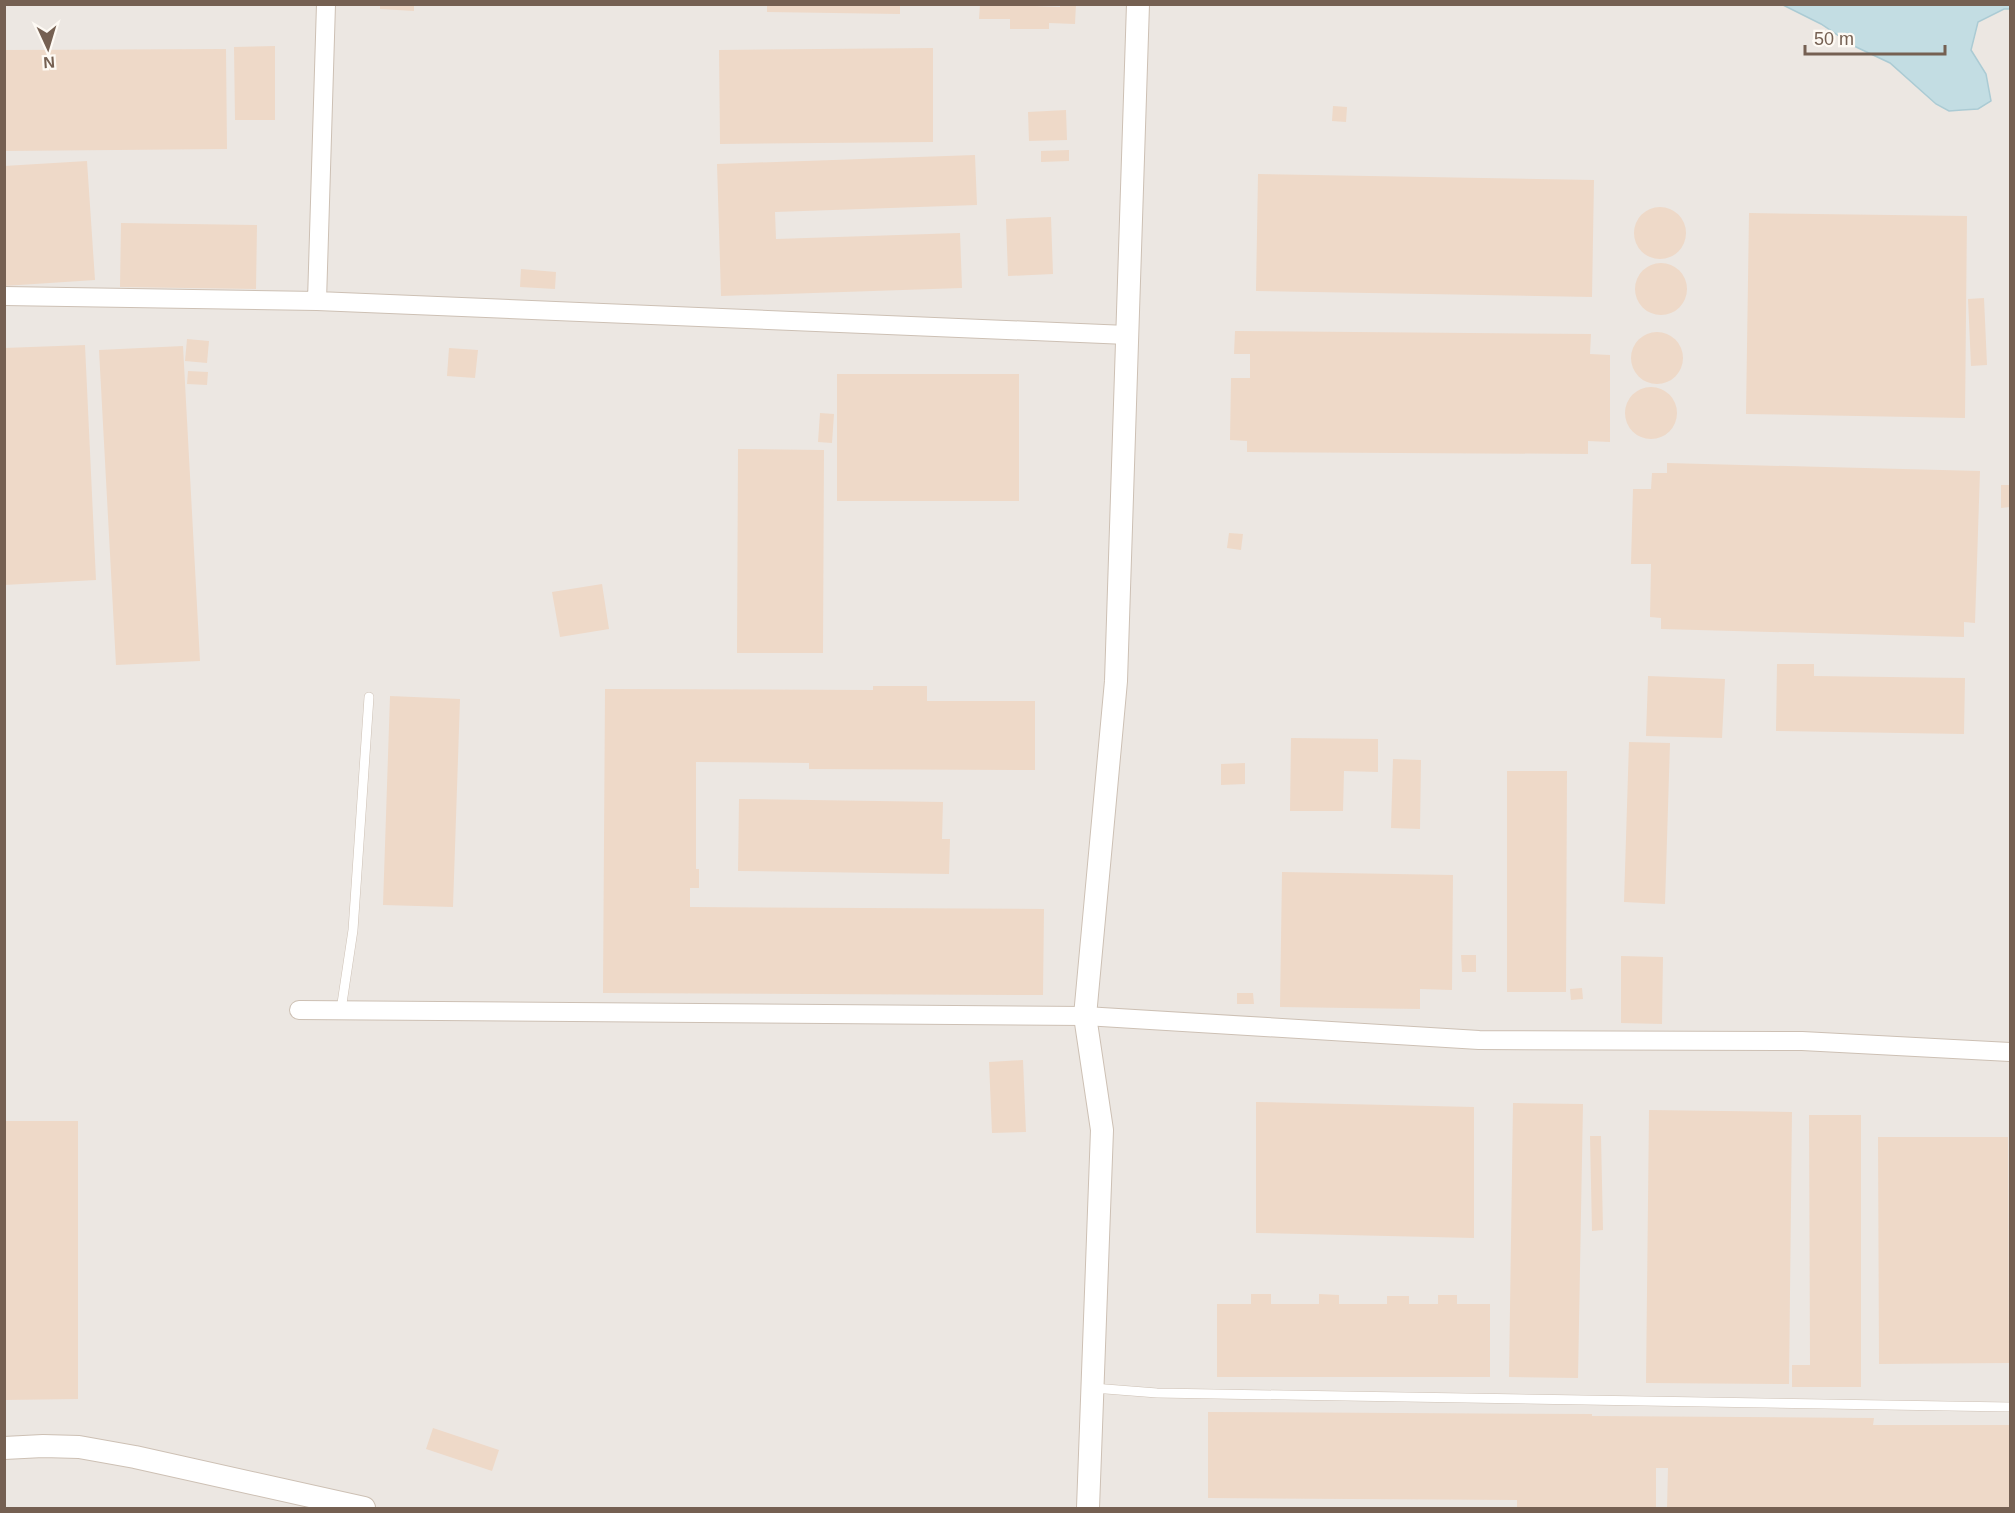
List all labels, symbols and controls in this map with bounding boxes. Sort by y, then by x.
north arrow [18,18,78,78]
scale bar [1805,18,1944,56]
text: 50 m [1814,29,1854,49]
text: N [43,54,55,71]

